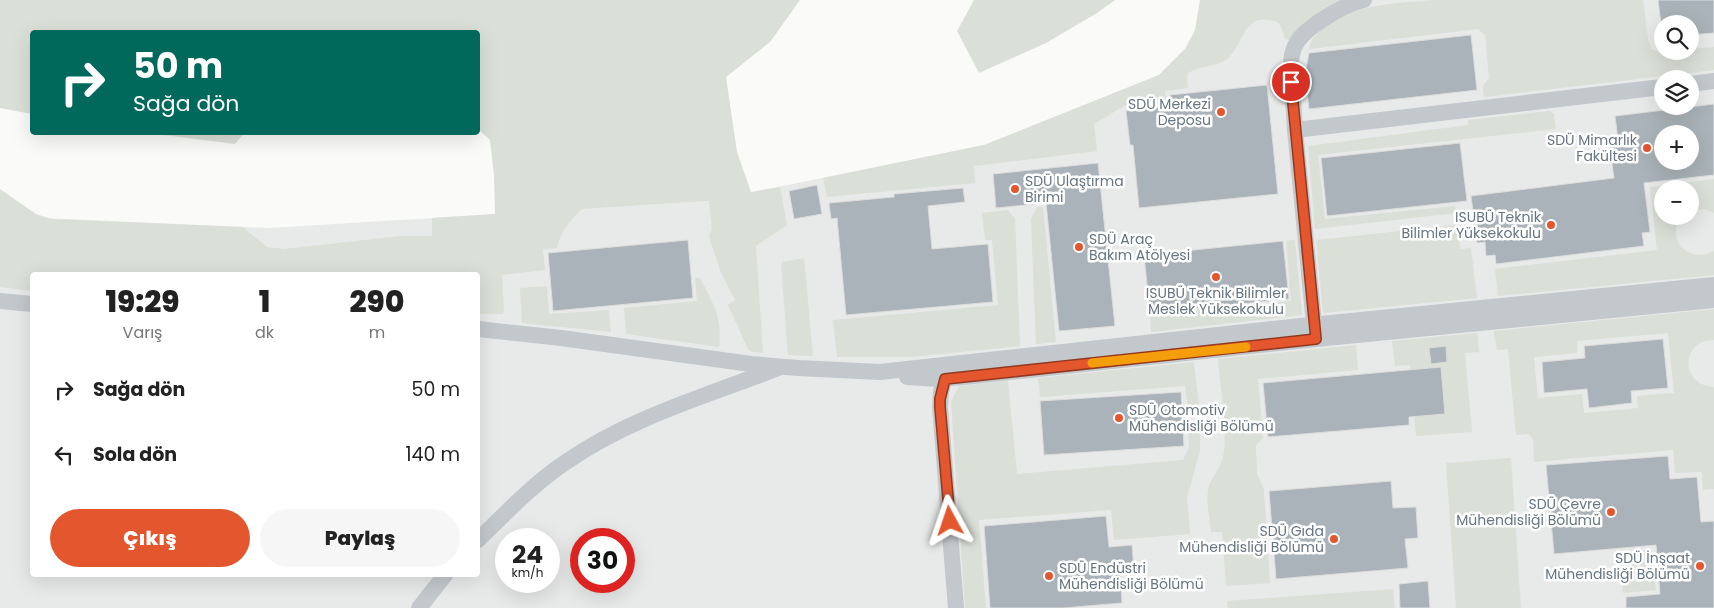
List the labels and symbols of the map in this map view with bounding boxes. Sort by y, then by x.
pin [1270,61,1312,103]
place label: SDÜ Merkezi Deposu [1128,94,1211,130]
marker: SDÜ Merkezi Deposu [1215,106,1227,118]
place label: SDÜ Mimarlık Fakültesi [1547,130,1638,166]
marker: SDÜ Mimarlık Fakültesi [1641,142,1653,154]
place label: SDÜ Ulaştırma Birimi [1025,171,1124,207]
marker: SDÜ Ulaştırma Birimi [1009,183,1021,195]
place label: ISUBÜ Teknik Bilimler Yüksekokulu [1402,207,1542,243]
marker: ISUBÜ Teknik Bilimler Yüksekokulu [1545,219,1557,231]
place label: SDÜ Araç Bakım Atölyesi [1089,229,1190,265]
marker: SDÜ Araç Bakım Atölyesi [1073,241,1085,253]
marker: ISUBÜ Teknik Bilimler Meslek Yüksekokulu [1210,271,1222,283]
place label: ISUBÜ Teknik Bilimler Meslek Yüksekokulu [1146,283,1286,319]
place label: SDÜ Otomotiv Mühendisliği Bölümü [1129,400,1274,436]
marker: SDÜ Otomotiv Mühendisliği Bölümü [1113,412,1125,424]
position arrow [923,494,975,546]
place label: SDÜ Çevre Mühendisliği Bölümü [1456,494,1601,530]
marker: SDÜ Çevre Mühendisliği Bölümü [1605,506,1617,518]
place label: SDÜ Gıda Mühendisliği Bölümü [1179,521,1324,557]
speed limit sign: 30 [570,528,635,593]
marker: SDÜ Gıda Mühendisliği Bölümü [1328,533,1340,545]
place label: SDÜ İnşaat Mühendisliği Bölümü [1545,548,1690,584]
place label: SDÜ Endüstri Mühendisliği Bölümü [1059,558,1204,594]
marker: SDÜ İnşaat Mühendisliği Bölümü [1694,560,1706,572]
marker: SDÜ Endüstri Mühendisliği Bölümü [1043,570,1055,582]

